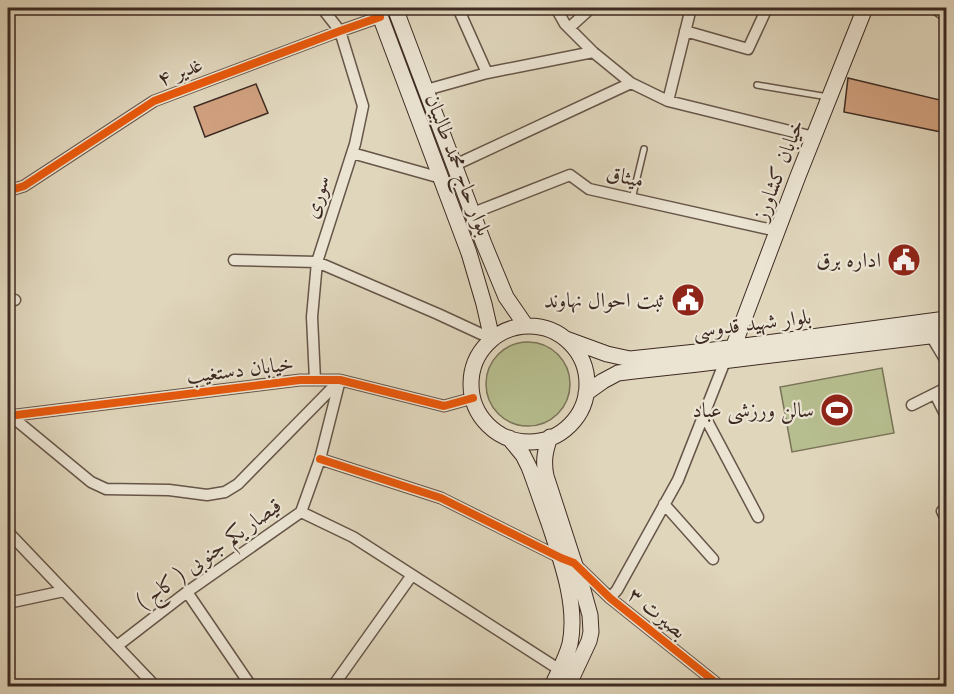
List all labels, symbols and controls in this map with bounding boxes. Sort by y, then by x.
street label: غدیر ۴ [153,50,207,94]
street label: بلوار حاج محمد طالبیان [414,90,498,242]
street label: خیابان کشاورز [746,115,812,226]
street label: میثاق [603,159,647,195]
street label: سوری [296,172,338,222]
public building icon: اداره برق [886,242,922,278]
place label: اداره برق [816,246,881,275]
public building icon: ثبت احوال نهاوند [670,282,706,318]
place label: ثبت احوال نهاوند [544,286,665,315]
street label: بلوار شهید قدوسی [691,302,813,346]
street label: خیابان دستغیب [185,349,295,391]
sports icon: سالن ورزشی عباد [819,392,855,428]
place label: سالن ورزشی عباد [692,396,814,425]
street label: قیصار یکم جنوبی ( کاج ) [130,491,291,621]
street label: بصیرت ۳ [621,580,693,646]

